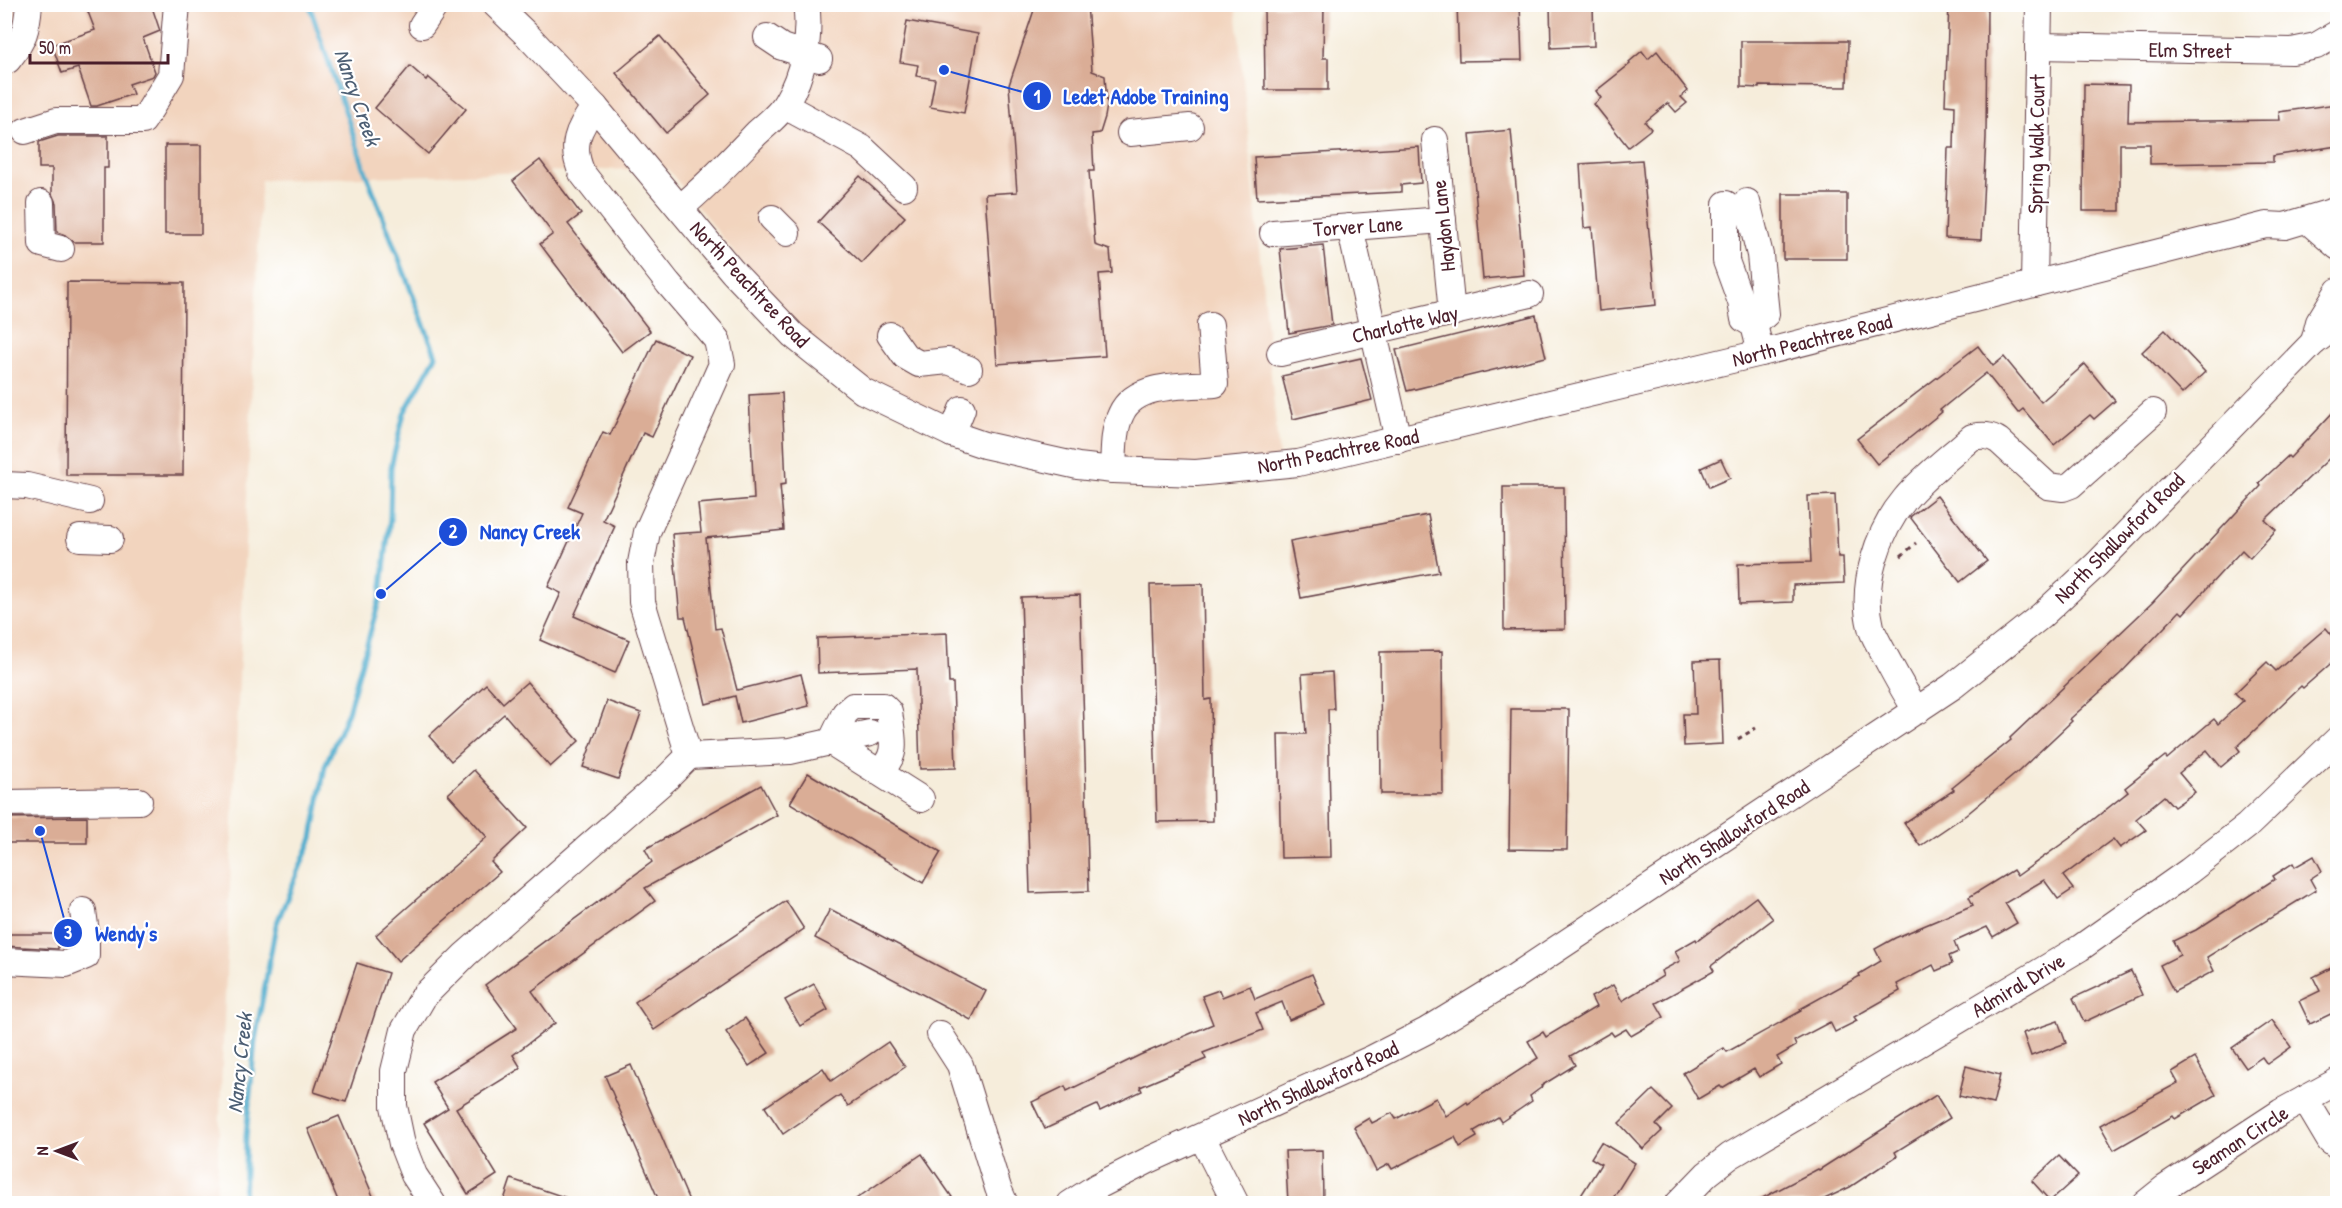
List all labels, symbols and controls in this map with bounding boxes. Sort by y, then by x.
scale bar [30,27,168,65]
text: 50 m [39,35,71,60]
street label: Elm Street [2148,35,2232,65]
water label: Nancy Creek [327,45,389,151]
street label: Spring Walk Court [2020,73,2052,214]
callout: Ledet Adobe Training [1022,76,1241,116]
text: Ledet Adobe Training [1064,81,1229,112]
text: 1 [1034,84,1041,109]
street label: Haydon Lane [1424,179,1462,273]
street label: Torver Lane [1312,208,1404,244]
street label: North Peachtree Road [684,214,816,354]
street label: Charlotte Way [1349,298,1461,350]
street label: North Peachtree Road [1729,306,1895,374]
street label: North Peachtree Road [1255,421,1421,481]
street label: North Shallowford Road [2047,466,2191,610]
callout: Nancy Creek [438,512,593,552]
text: Nancy Creek [480,516,581,547]
text: 2 [449,519,458,544]
street label: North Shallowford Road [1653,772,1815,892]
callout: Wendy's [53,913,169,953]
text: Wendy's [95,918,158,949]
text: 3 [64,920,72,945]
street label: Admiral Drive [1966,946,2070,1024]
water label: Nancy Creek [219,1010,259,1114]
street label: North Shallowford Road [1233,1033,1403,1133]
street label: Seaman Circle [2186,1098,2294,1182]
north arrow [27,1121,87,1181]
text: N [31,1146,53,1155]

